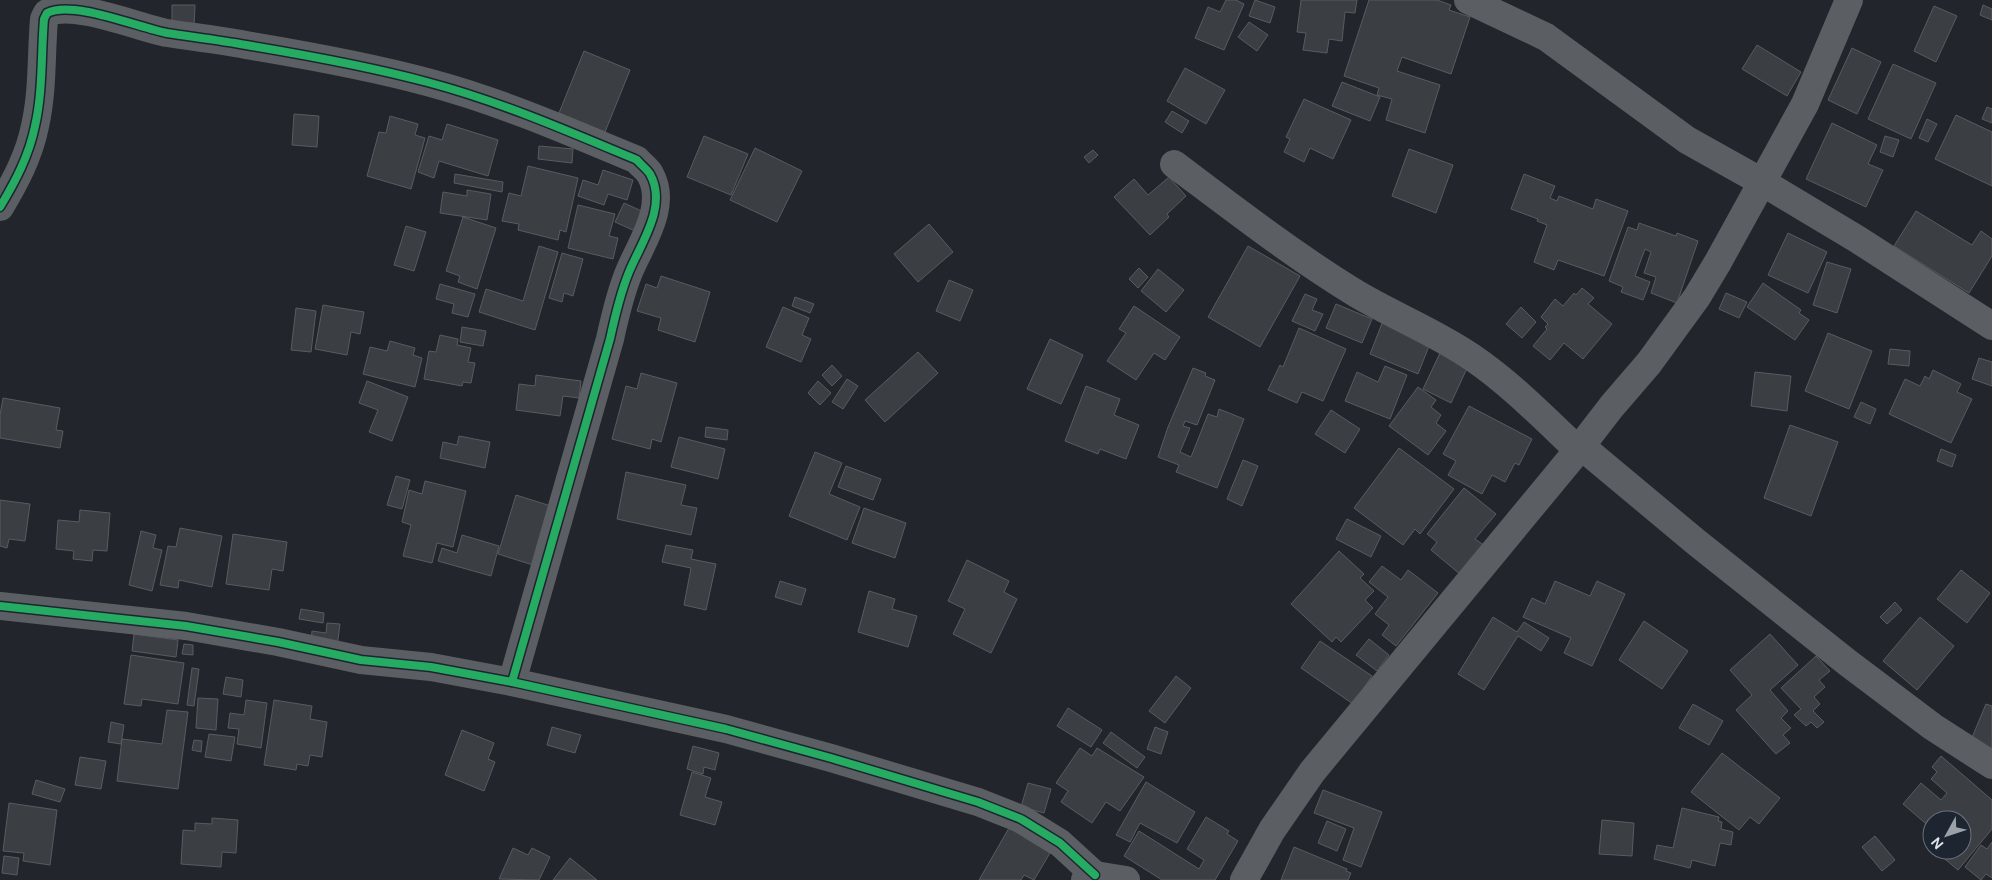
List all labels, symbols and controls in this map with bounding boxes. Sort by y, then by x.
north arrow [1922,810,1972,860]
text: N [1927,834,1947,853]

